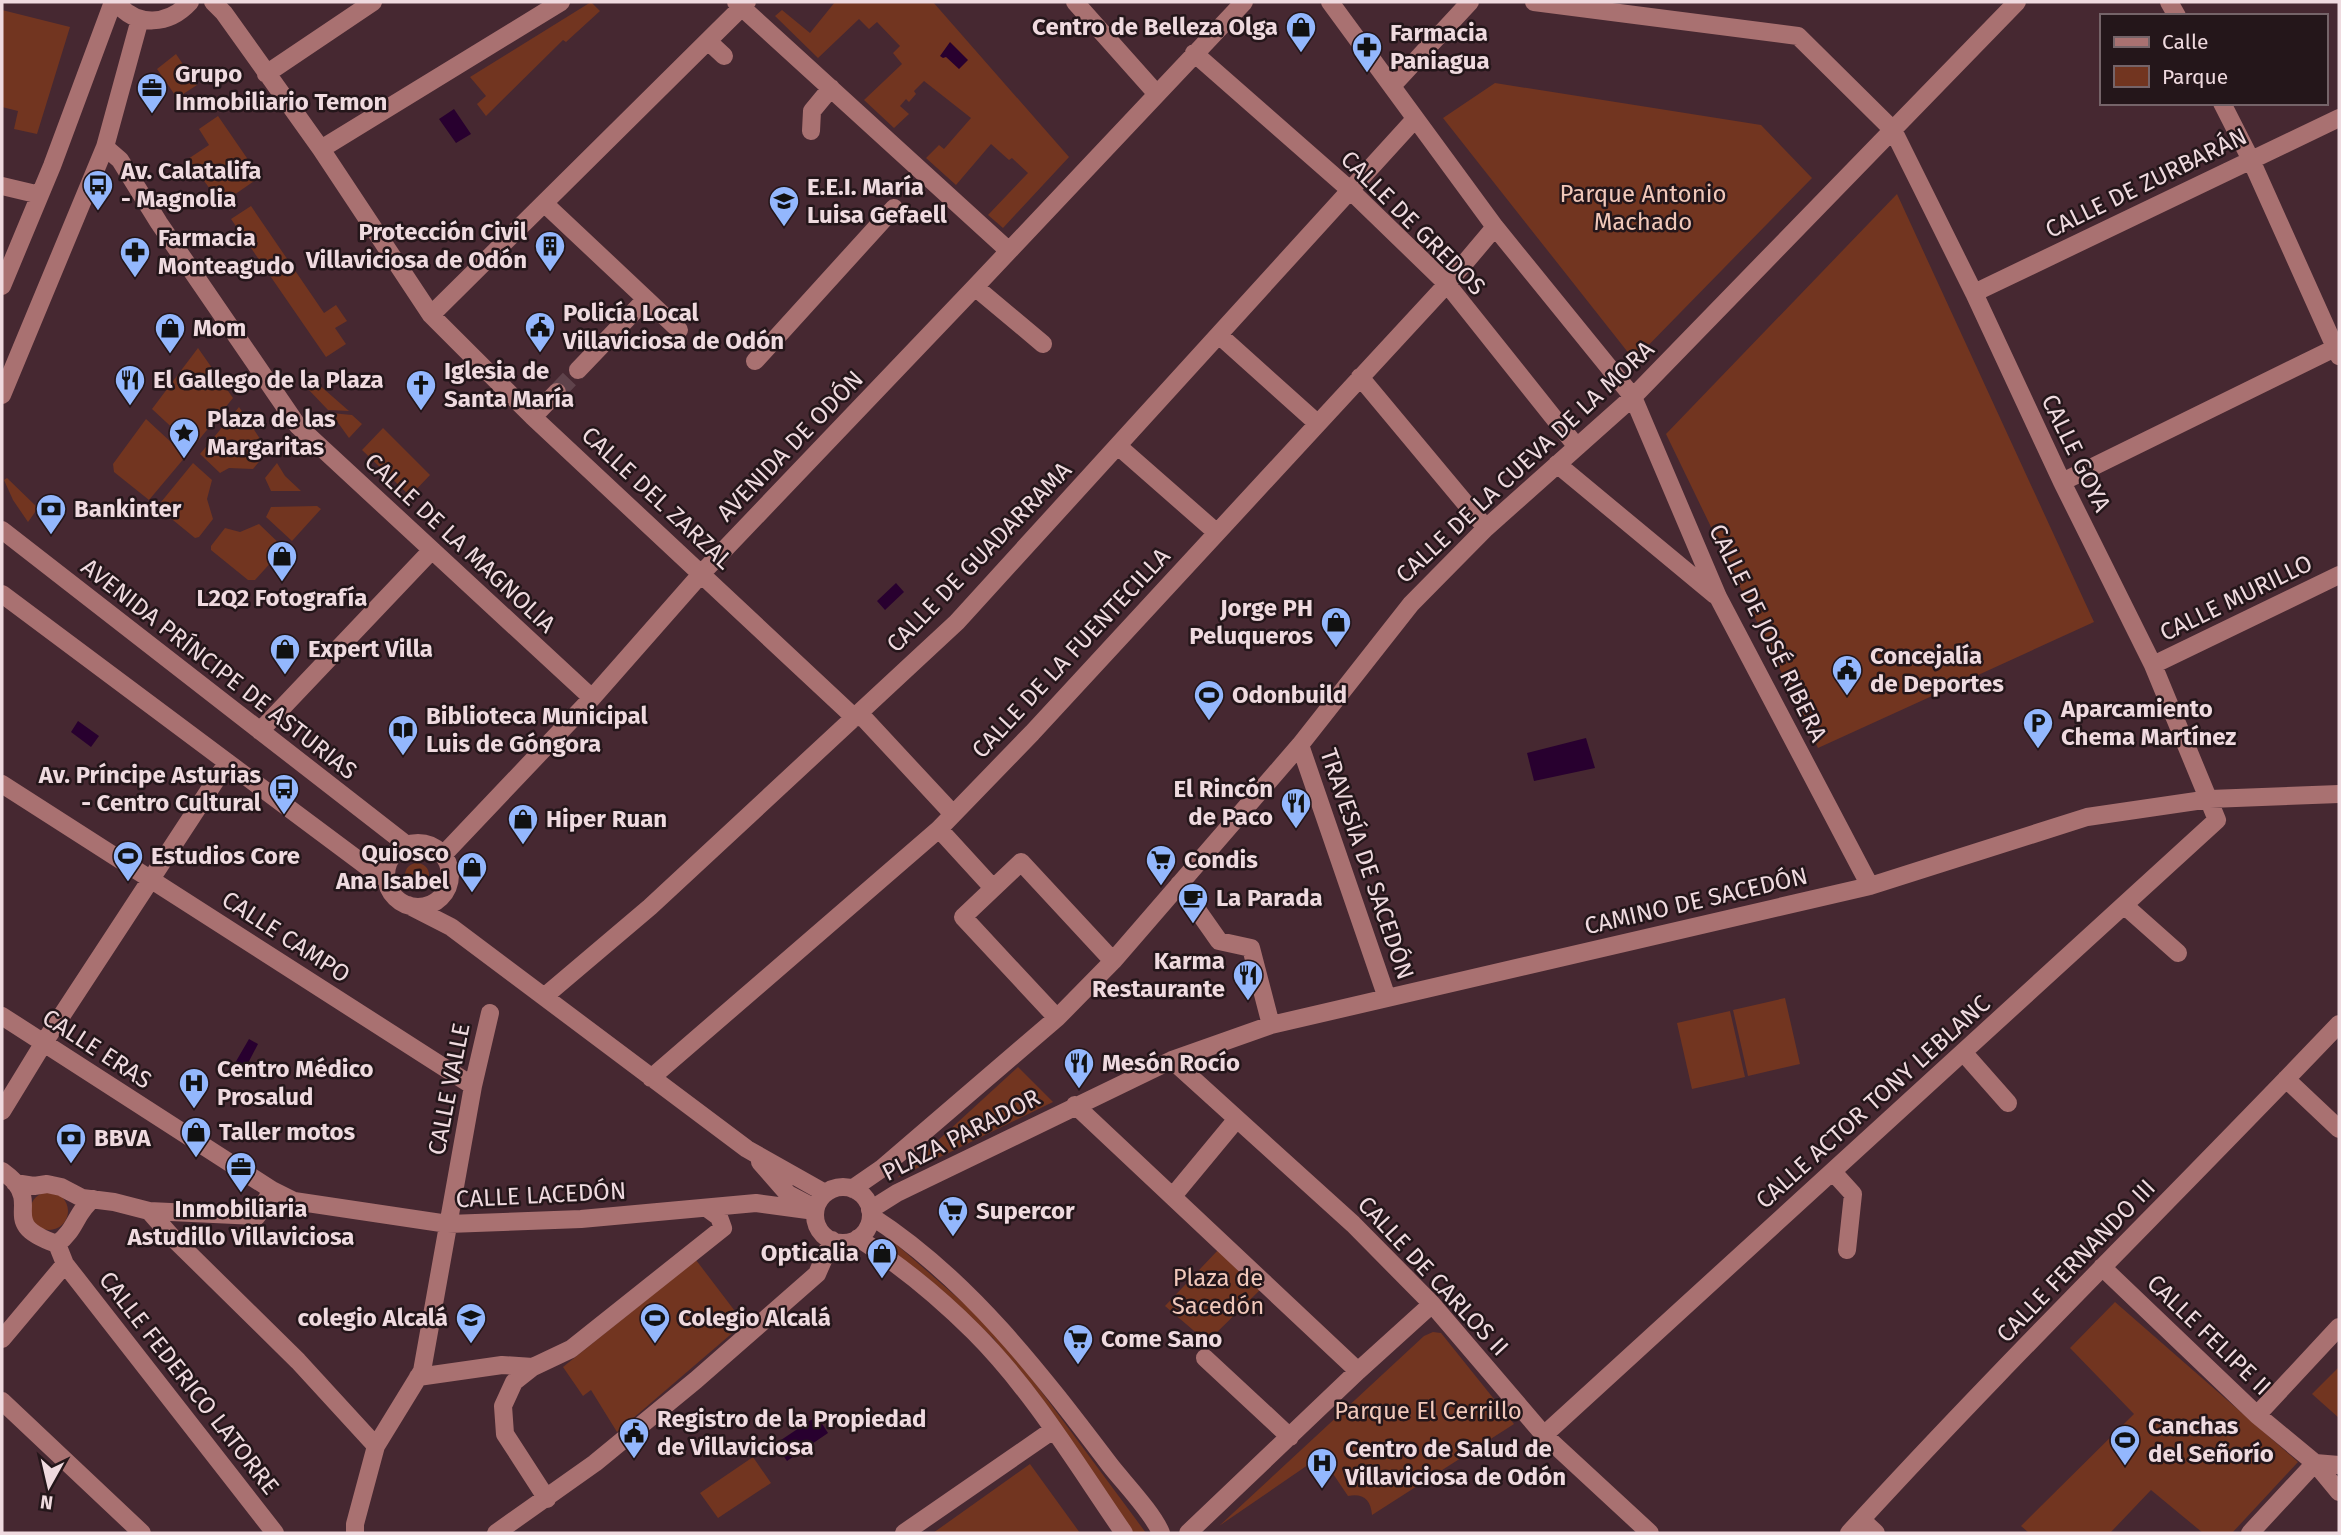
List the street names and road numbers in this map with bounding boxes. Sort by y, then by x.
street label: CALLE DE ZURBARÁN [2040,121,2251,244]
street label: CALLE DE GREDOS [1335,145,1491,301]
street label: CALLE DE LA CUEVA DE LA MORA [1390,335,1660,589]
street label: AVENIDA DE ODÓN [710,364,869,527]
street label: CALLE GOYA [2036,390,2117,516]
street label: CALLE DEL ZARZAL [576,421,738,575]
street label: CALLE DE LA MAGNOLIA [359,447,561,639]
street label: CALLE DE GUADARRAMA [881,456,1077,658]
street label: CALLE DE JOSÉ RIBERA [1703,519,1834,747]
street label: CALLE DE LA FUENTECILLA [966,542,1176,764]
street label: CALLE MURILLO [2155,549,2317,647]
street label: AVENIDA PRÍNCIPE DE ASTURIAS [76,552,363,785]
street label: TRAVESÍA DE SACEDÓN [1314,745,1421,983]
street label: CAMINO DE SACEDÓN [1581,861,1810,940]
street label: CALLE CAMPO [217,885,355,989]
street label: CALLE ACTOR TONY LEBLANC [1750,990,1996,1214]
street label: CALLE ERAS [37,1003,157,1095]
street label: CALLE VALLE [422,1021,476,1157]
street label: PLAZA PARADOR [877,1083,1045,1187]
street label: CALLE FERNANDO III [1991,1174,2161,1348]
street label: CALLE LACEDÓN [455,1176,627,1213]
street label: CALLE DE CARLOS II [1352,1190,1514,1362]
street label: CALLE FEDERICO LATORRE [93,1266,285,1500]
street label: CALLE FELIPE II [2141,1269,2277,1401]

